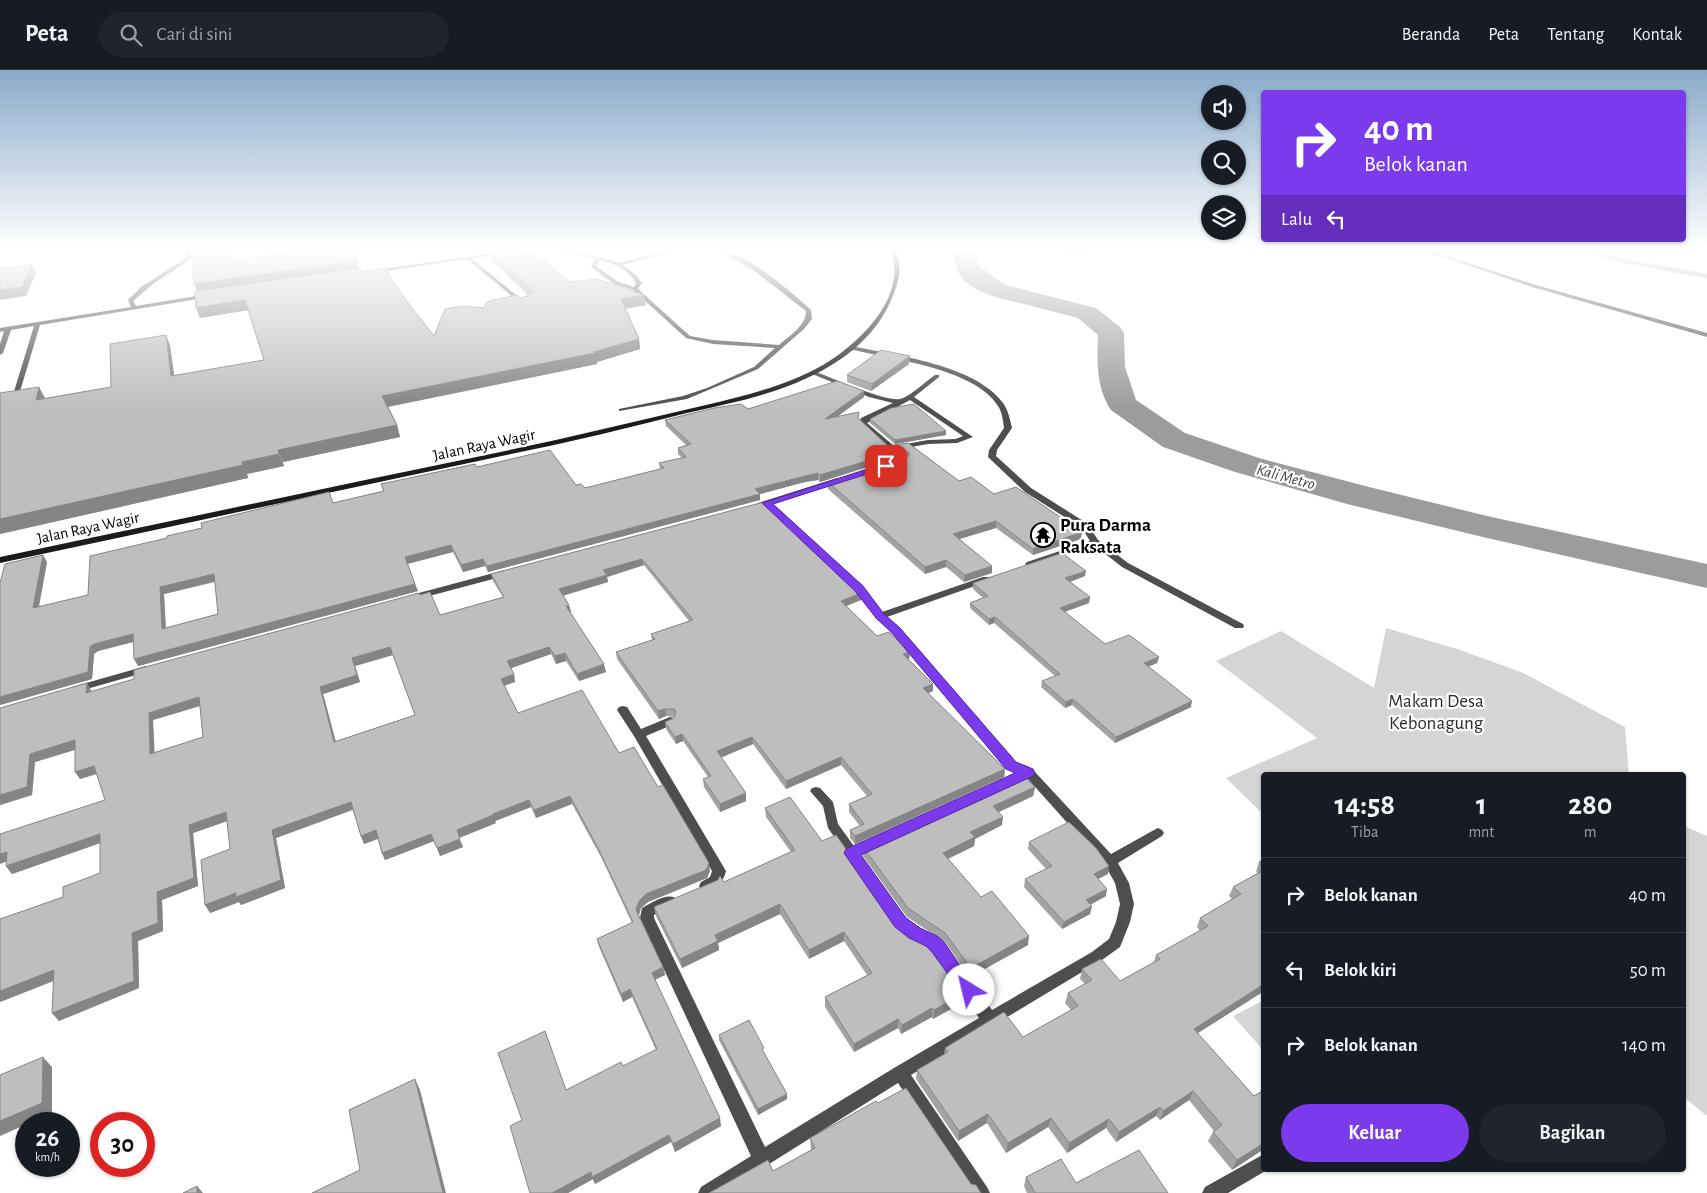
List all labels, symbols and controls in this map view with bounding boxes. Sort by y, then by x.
search box [99,12,449,57]
icon: search [117,21,145,49]
text: Peta [25,22,69,46]
text: Cari di sini [157,25,232,44]
text: Beranda [1402,26,1460,44]
text: Peta [1488,26,1519,44]
text: Tentang [1547,26,1604,44]
text: Kontak [1632,26,1682,44]
map controls [1201,85,1246,240]
button: sound [1201,85,1246,130]
icon: right [1281,110,1346,175]
text: 40 m [1364,112,1433,147]
button: search [1201,140,1246,185]
text: Belok kanan [1364,153,1468,175]
button: layers [1201,195,1246,240]
icon: left [1322,205,1350,233]
text: Lalu [1281,210,1312,229]
street label: Jalan Raya Wagir [432,426,538,465]
pin [865,445,907,487]
icon: arrive [872,452,900,480]
water label: Kali Metro [1255,462,1317,493]
street label: Jalan Raya Wagir [36,509,142,548]
place label: Pura Darma Raksata [1060,516,1151,557]
temple icon: Pura Darma Raksata [1030,522,1056,548]
park label: Makam Desa Kebonagung [1388,692,1484,733]
text: 14:58 [1334,790,1395,820]
text: 1 [1476,790,1487,820]
text: 280 [1568,790,1613,820]
text: Tiba [1351,824,1378,840]
text: mnt [1468,824,1494,840]
text: m [1584,824,1597,840]
icon: right [1281,881,1309,909]
text: Belok kanan [1324,886,1418,905]
text: 40 m [1628,886,1666,905]
icon: left [1281,956,1309,984]
text: Belok kiri [1324,961,1396,980]
text: 50 m [1630,961,1666,980]
position arrow [942,963,994,1015]
icon: right [1281,1031,1309,1059]
text: Belok kanan [1324,1036,1418,1055]
text: 140 m [1622,1036,1666,1055]
button: Keluar [1281,1104,1469,1162]
button: Bagikan [1479,1104,1666,1162]
speed limit sign: 30 [90,1112,155,1177]
text: 26 [36,1126,59,1151]
text: km/h [35,1151,60,1163]

